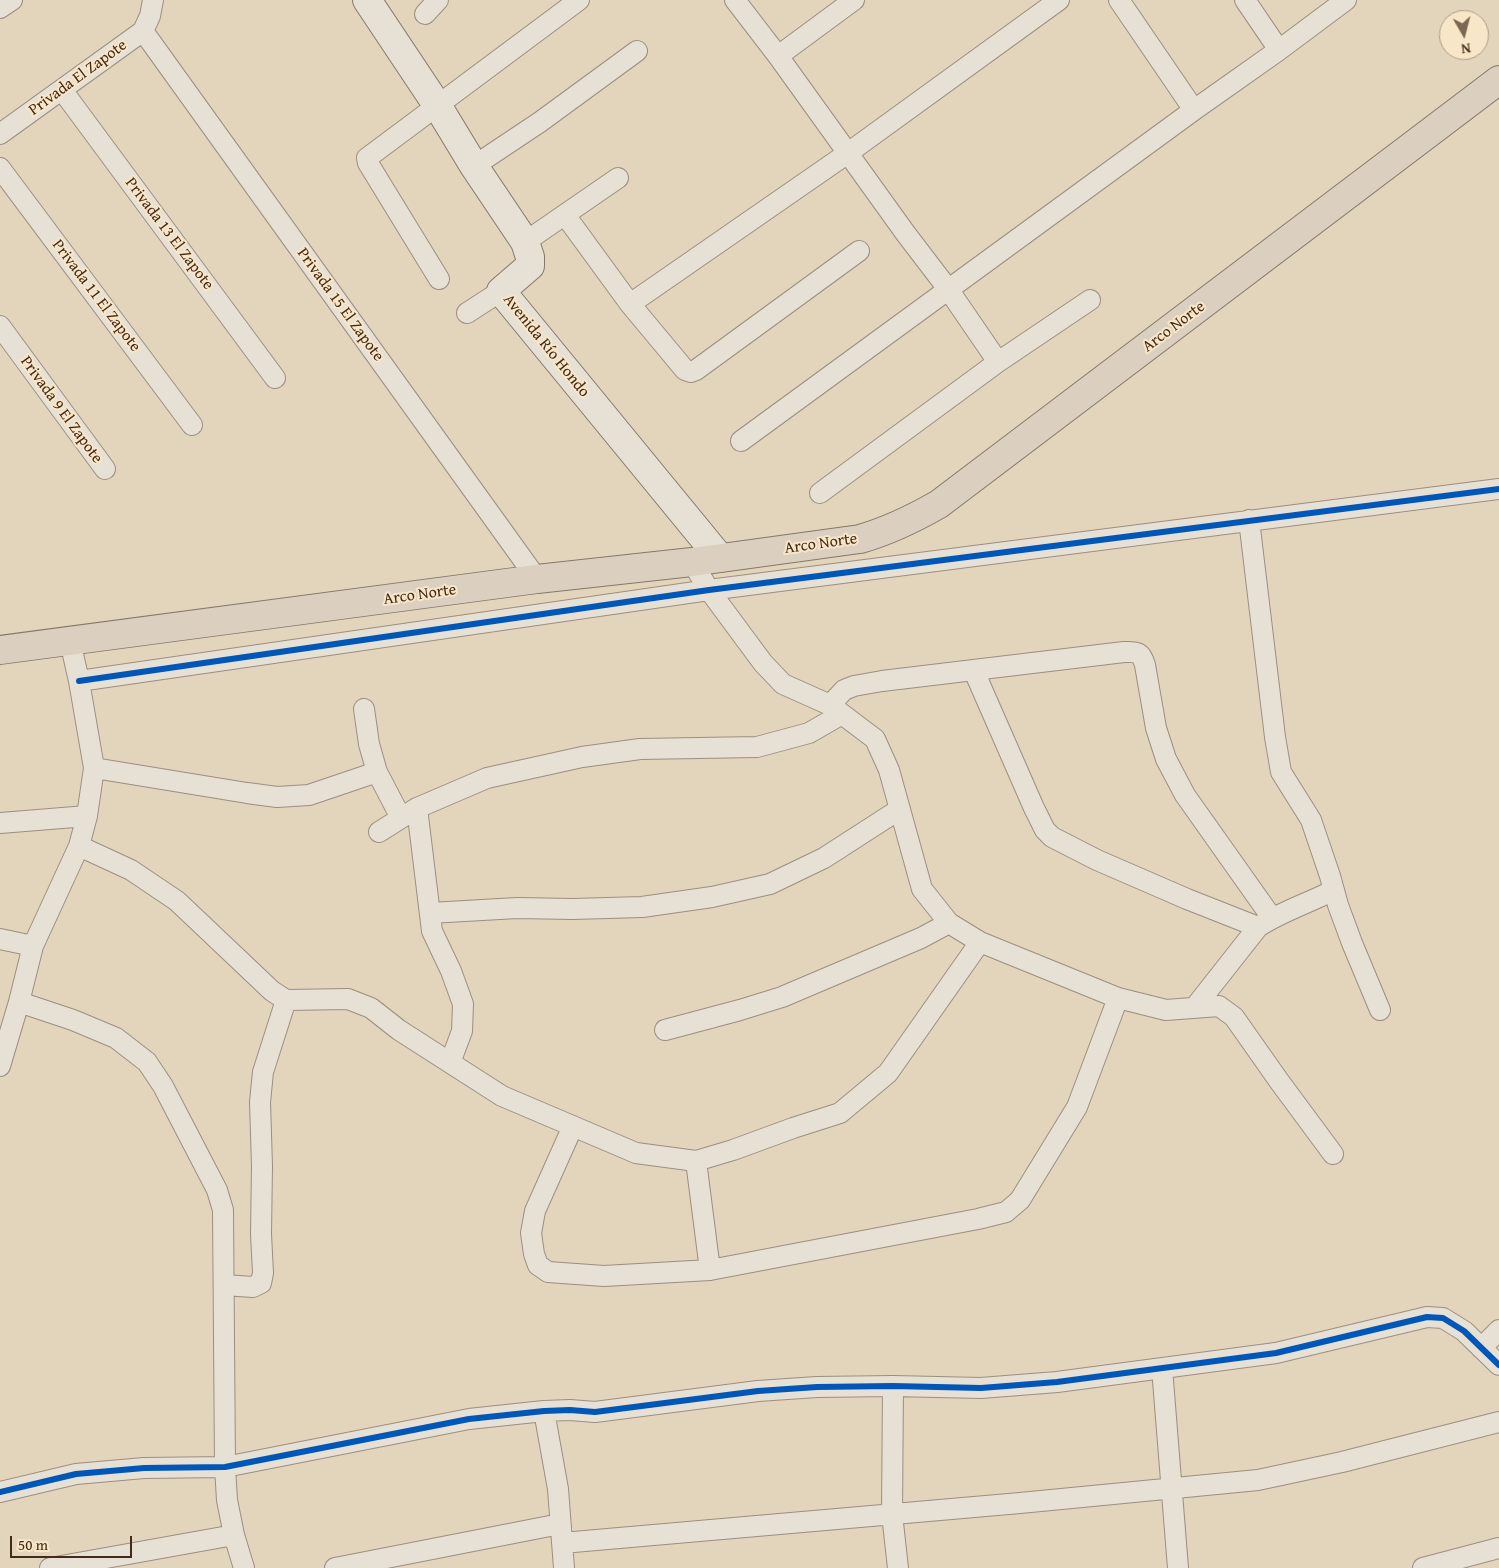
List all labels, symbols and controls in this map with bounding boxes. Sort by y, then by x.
north arrow [1439,10,1489,60]
street label: Privada El Zapote [25,36,131,120]
text: N [1460,38,1472,59]
street label: Privada 13 El Zapote [121,174,217,294]
street label: Privada 11 El Zapote [48,236,144,356]
street label: Privada 15 El Zapote [292,245,388,365]
street label: Avenida Río Hondo [499,291,593,401]
street label: Arco Norte [1139,297,1209,357]
street label: Privada 9 El Zapote [16,353,106,467]
street label: Arco Norte [783,529,859,559]
street label: Arco Norte [382,580,458,610]
scale bar [12,1526,135,1558]
text: 50 m [18,1534,48,1555]

